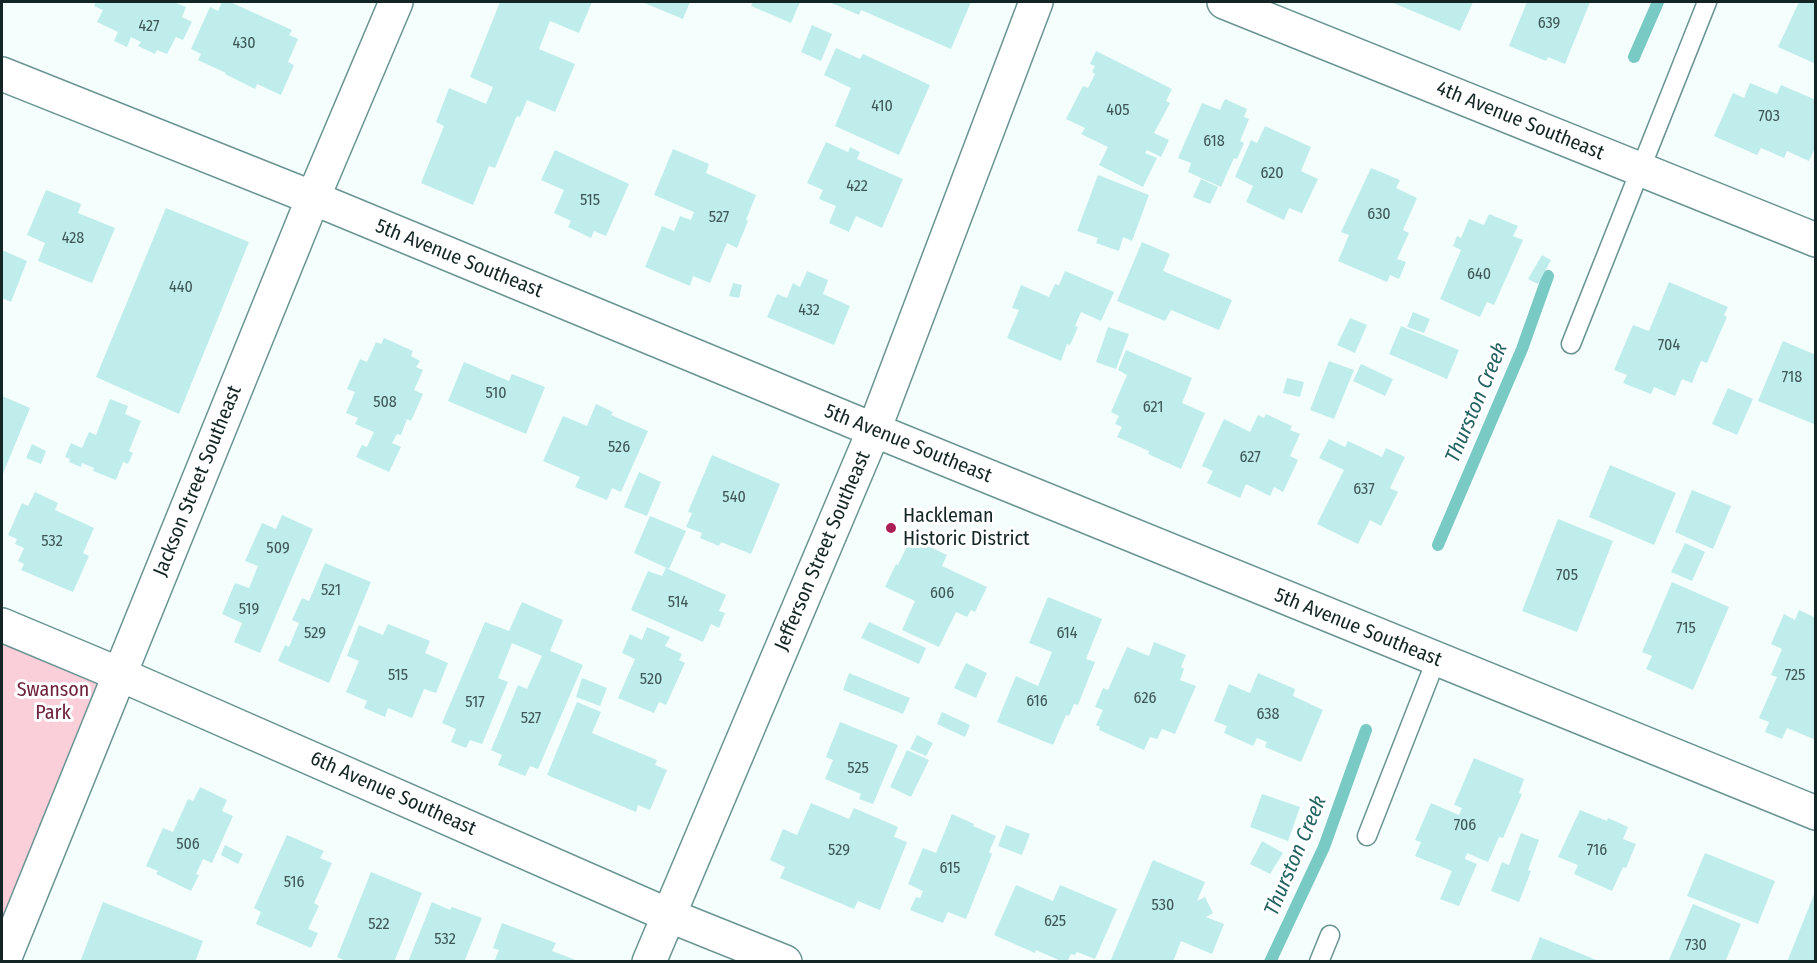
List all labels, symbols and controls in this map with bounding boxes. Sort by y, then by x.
house number: 639 [1538,14,1560,34]
house number: 427 [139,17,159,37]
house number: 430 [232,34,256,54]
street label: 4th Avenue Southeast [1433,76,1607,166]
house number: 410 [871,97,893,117]
house number: 405 [1106,101,1130,121]
house number: 703 [1758,107,1780,127]
house number: 618 [1203,132,1225,152]
house number: 620 [1260,164,1284,184]
house number: 422 [846,177,868,197]
house number: 515 [580,191,600,211]
house number: 630 [1367,205,1391,225]
house number: 527 [709,208,729,228]
street label: 5th Avenue Southeast [372,215,546,303]
house number: 428 [62,229,84,249]
house number: 640 [1467,265,1491,285]
house number: 440 [169,278,193,298]
house number: 432 [798,301,820,321]
house number: 704 [1658,336,1680,356]
water label: Thurston Creek [1440,339,1514,467]
house number: 718 [1782,368,1802,388]
street label: Jackson Street Southeast [149,382,247,580]
house number: 510 [485,384,507,404]
house number: 508 [373,393,397,413]
house number: 621 [1143,398,1163,418]
street label: 5th Avenue Southeast [821,400,995,488]
house number: 526 [608,438,630,458]
street label: Jefferson Street Southeast [770,448,876,654]
house number: 627 [1239,448,1261,468]
house number: 637 [1353,480,1375,500]
house number: 540 [722,488,746,508]
place label: Hackleman Historic District [903,504,1030,551]
marker: Hackleman Historic District [884,521,898,535]
house number: 532 [41,532,63,552]
house number: 509 [266,539,290,559]
house number: 705 [1556,566,1578,586]
house number: 521 [321,581,341,601]
house number: 606 [930,584,954,604]
street label: 5th Avenue Southeast [1271,584,1445,672]
house number: 514 [668,593,688,613]
house number: 519 [239,600,259,620]
house number: 715 [1676,619,1696,639]
house number: 529 [304,624,326,644]
house number: 614 [1056,624,1078,644]
house number: 515 [388,666,408,686]
house number: 725 [1785,666,1805,686]
house number: 520 [640,670,662,690]
park label: Swanson Park [17,678,89,725]
house number: 626 [1134,689,1156,709]
house number: 616 [1026,692,1048,712]
house number: 517 [465,693,485,713]
house number: 638 [1256,705,1280,725]
house number: 527 [521,709,541,729]
street label: 6th Avenue Southeast [306,747,480,841]
house number: 525 [847,759,869,779]
water label: Thurston Creek [1259,792,1333,920]
house number: 706 [1454,816,1476,836]
house number: 506 [176,835,200,855]
house number: 529 [828,841,850,861]
house number: 716 [1587,841,1607,861]
house number: 615 [940,859,960,879]
house number: 516 [284,873,304,893]
house number: 530 [1152,896,1174,916]
house number: 625 [1044,912,1066,932]
house number: 522 [368,915,390,935]
house number: 532 [434,930,456,950]
house number: 730 [1685,936,1707,956]

